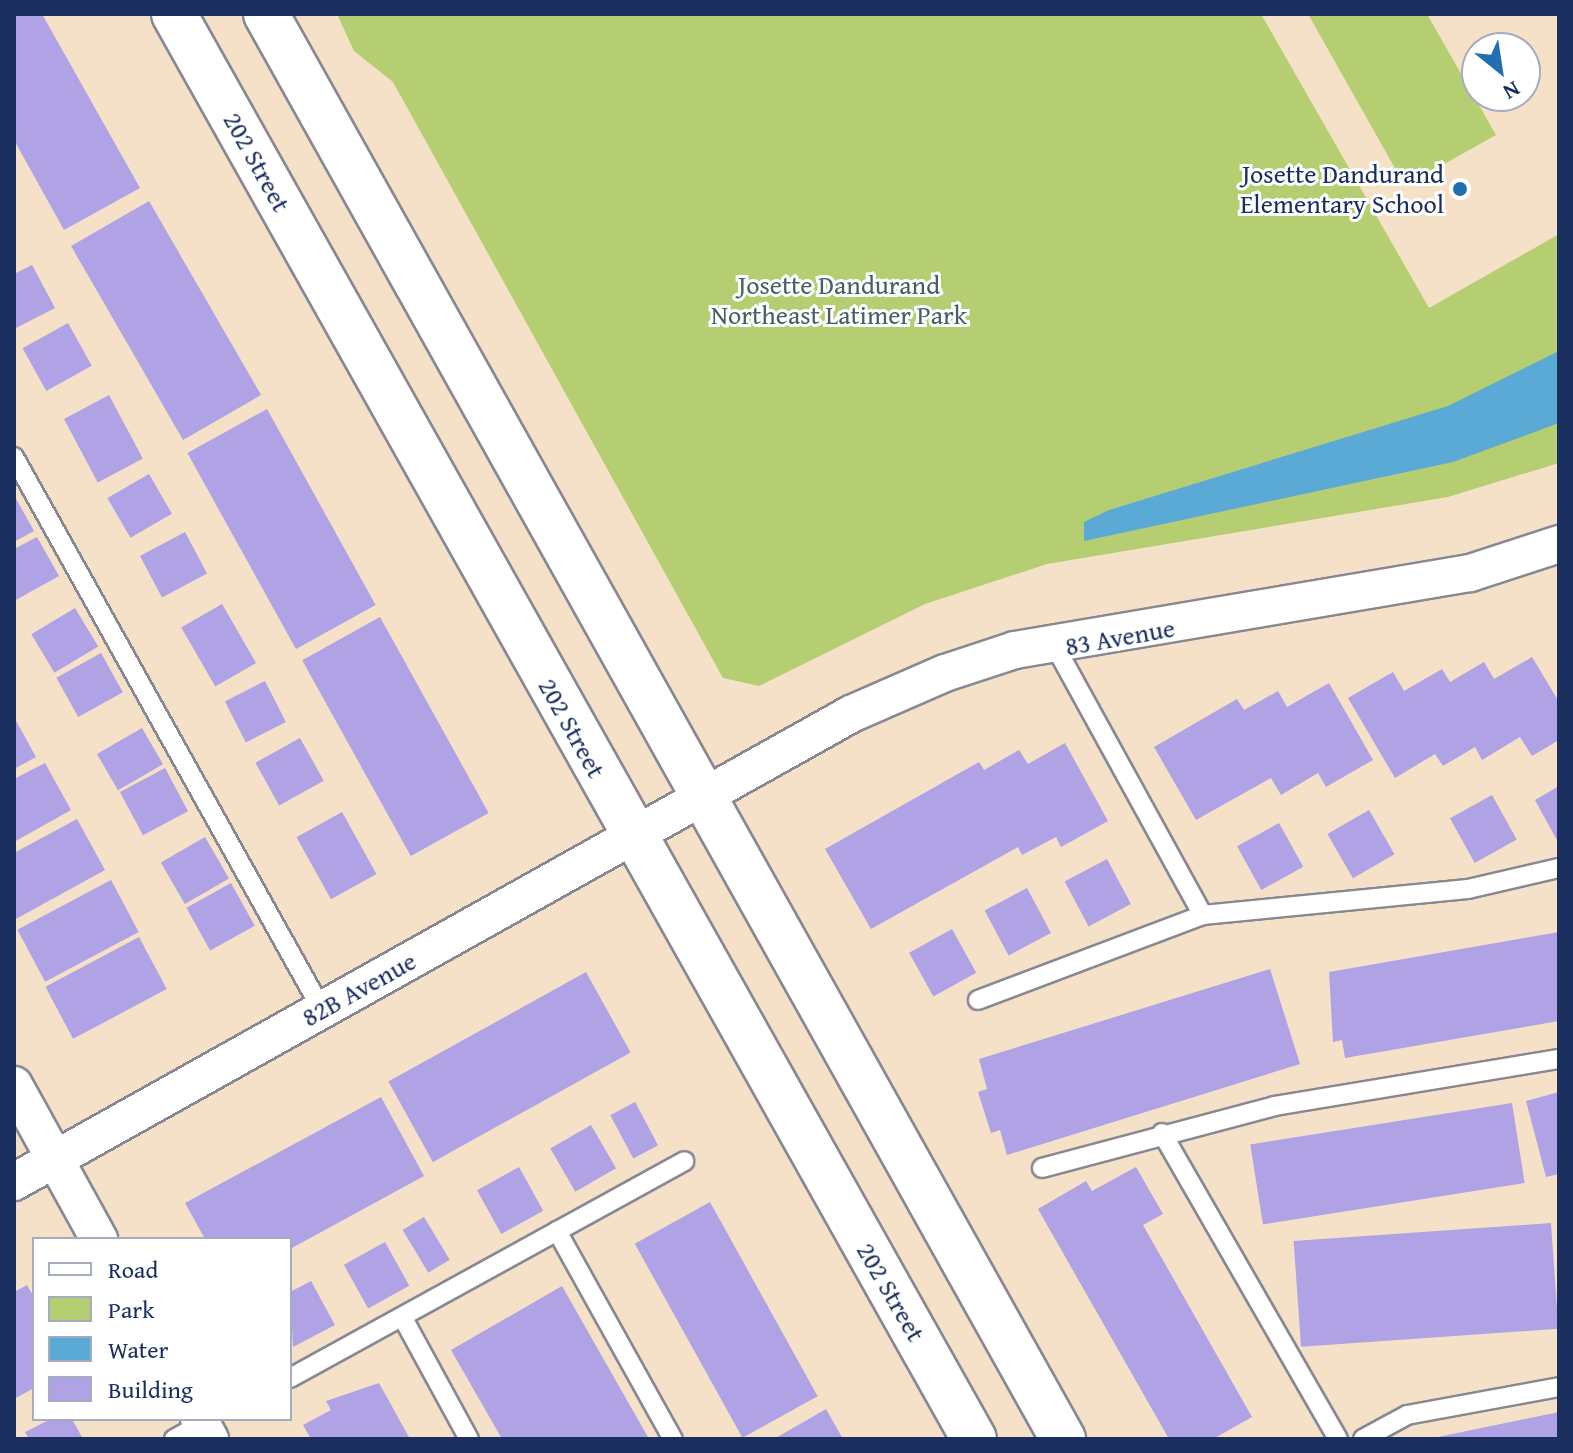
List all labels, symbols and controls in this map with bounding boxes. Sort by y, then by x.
north arrow [1461,32,1541,112]
text: N [1498,74,1526,109]
street label: 202 Street [217,107,297,217]
place label: Josette Dandurand Elementary School [1240,158,1444,220]
marker: Josette Dandurand Elementary School [1451,180,1469,198]
park label: Josette Dandurand Northeast Latimer Park [711,269,967,330]
street label: 83 Avenue [1063,612,1177,662]
street label: 202 Street [532,673,612,783]
street label: 82B Avenue [297,945,421,1033]
legend [32,1237,292,1421]
street label: 202 Street [850,1237,932,1347]
text: Road [108,1252,158,1287]
text: Park [108,1292,154,1327]
text: Water [108,1332,168,1367]
text: Building [108,1372,193,1407]

